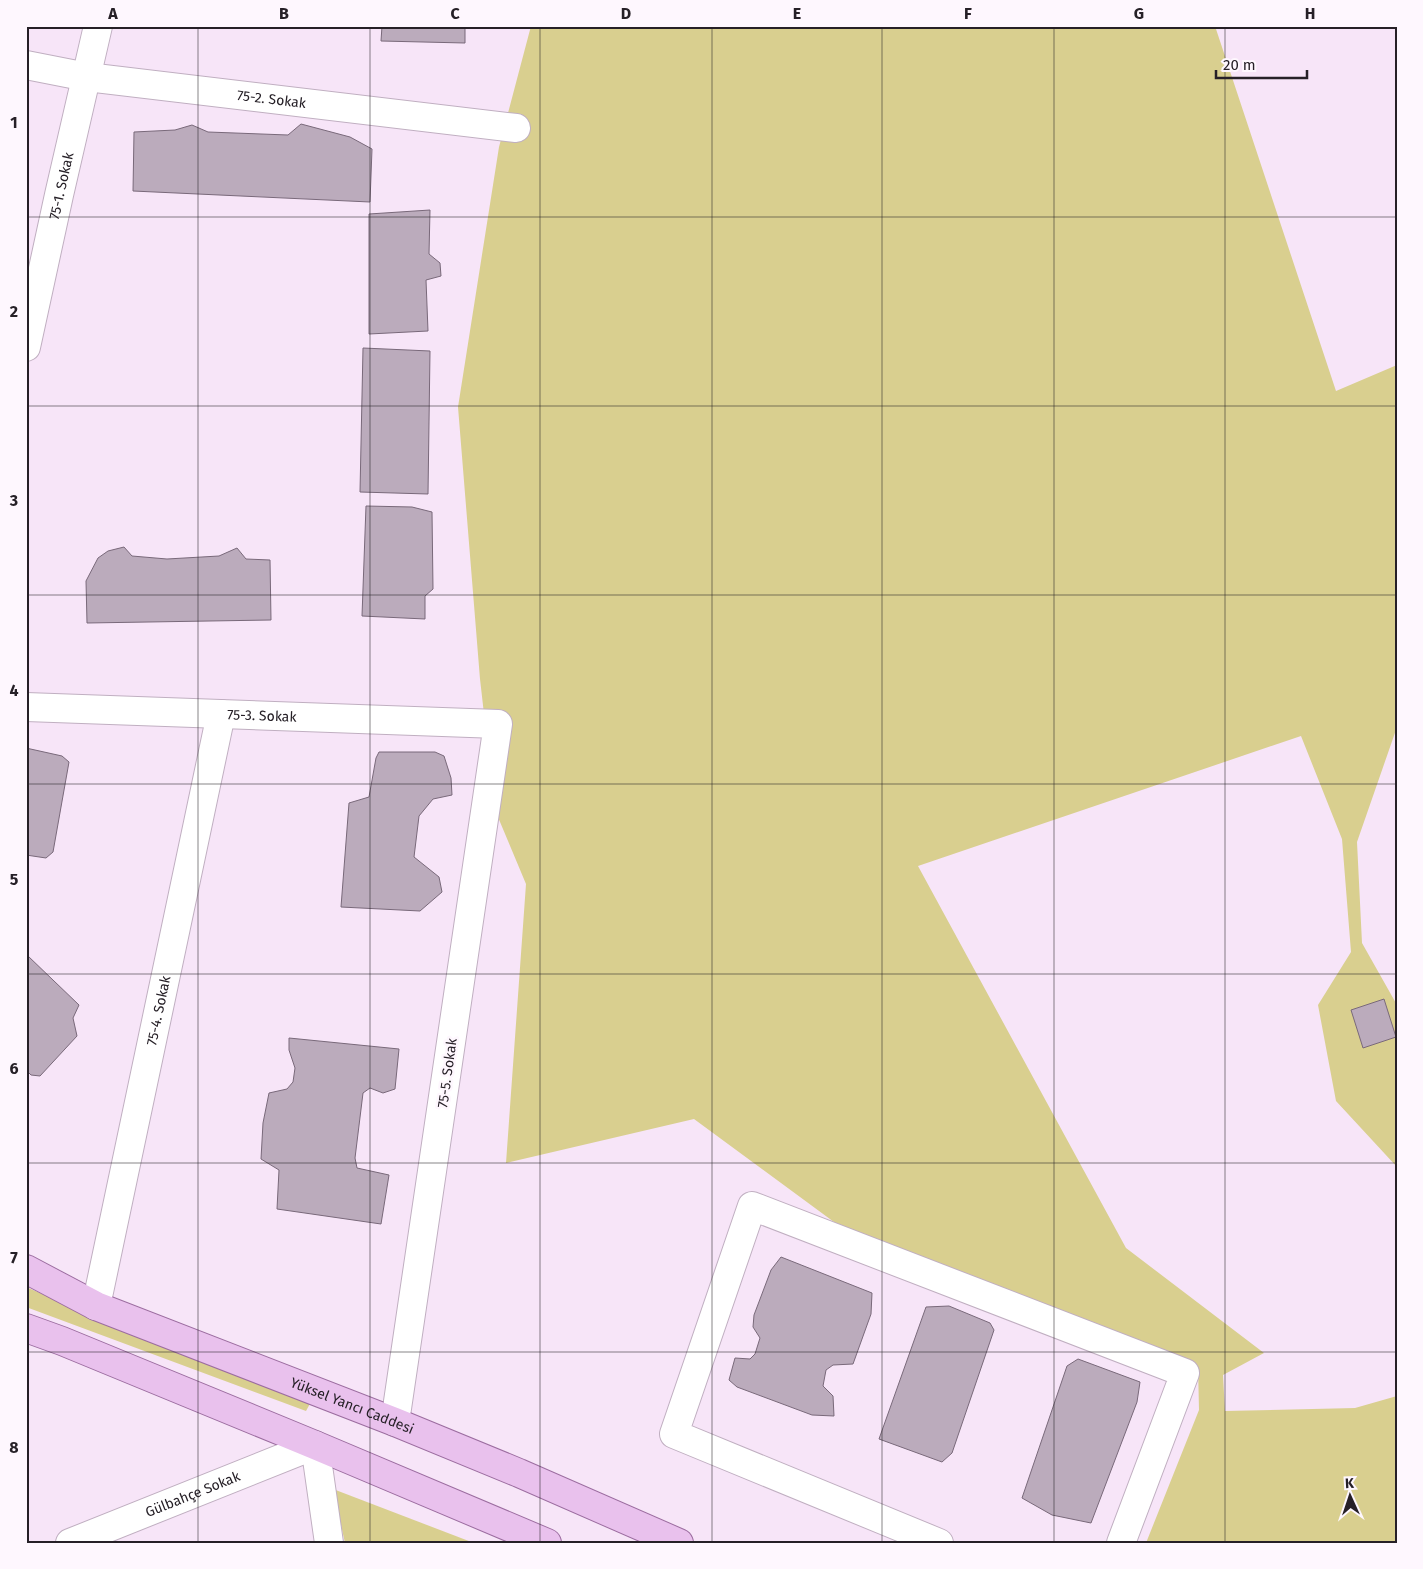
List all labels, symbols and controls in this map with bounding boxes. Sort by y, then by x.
text: A [107,4,118,23]
text: B [279,4,289,23]
text: C [450,4,460,23]
text: D [621,4,631,23]
text: E [793,4,801,23]
text: F [964,4,972,23]
text: G [1134,4,1144,23]
text: H [1305,4,1315,23]
scale bar [1216,48,1307,80]
text: 20 m [1223,56,1256,74]
street label: 75-2. Sokak [236,87,308,112]
text: 1 [10,113,18,132]
street label: 75-1. Sokak [46,150,78,221]
text: 2 [10,302,18,321]
text: 3 [9,491,18,510]
text: 4 [9,681,19,700]
street label: 75-3. Sokak [227,706,298,726]
text: 5 [10,870,19,889]
street label: 75-4. Sokak [143,973,175,1047]
street label: 75-5. Sokak [434,1036,461,1109]
text: 6 [9,1059,19,1078]
text: 7 [10,1248,18,1267]
street label: Yüksel Yancı Caddesi [288,1374,416,1438]
text: 8 [9,1438,19,1457]
street label: Gülbahçe Sokak [143,1468,243,1521]
north arrow [1326,1472,1376,1522]
text: K [1344,1475,1355,1492]

